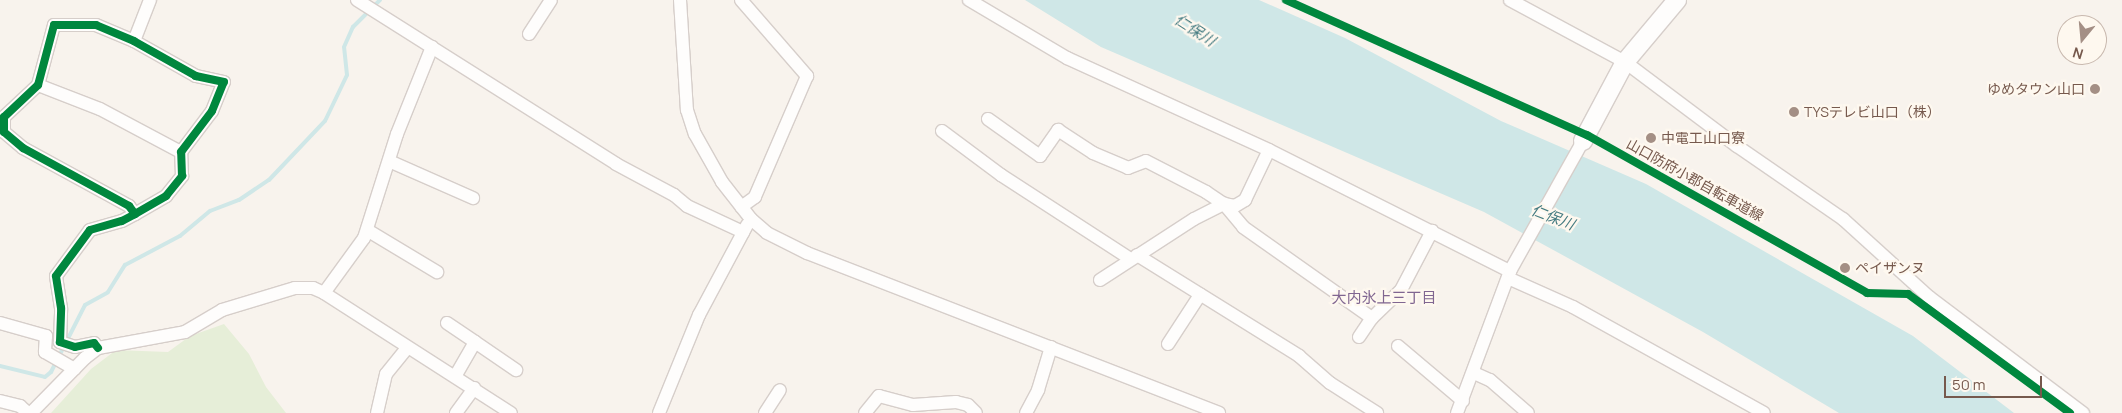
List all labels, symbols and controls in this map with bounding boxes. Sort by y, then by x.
water label: 仁保川 [1171,10,1219,50]
north arrow [2057,15,2107,65]
text: N [2070,43,2085,64]
place label: ゆめタウン山口 [1987,81,2085,97]
marker: ゆめタウン山口 [2089,83,2101,95]
place label: TYSテレビ山口（株） [1804,104,1941,120]
marker: TYSテレビ山口（株） [1788,106,1800,118]
place label: 中電工山口寮 [1661,130,1745,146]
marker: 中電工山口寮 [1645,132,1657,144]
street label: 山口防府小郡自転車道線 [1624,135,1766,225]
water label: 仁保川 [1529,201,1577,233]
place label: ペイザンヌ [1855,260,1925,276]
marker: ペイザンヌ [1839,262,1851,274]
district label: 大内氷上三丁目 [1332,289,1436,307]
scale bar [1947,366,2044,398]
text: 50 m [1952,374,1986,395]

